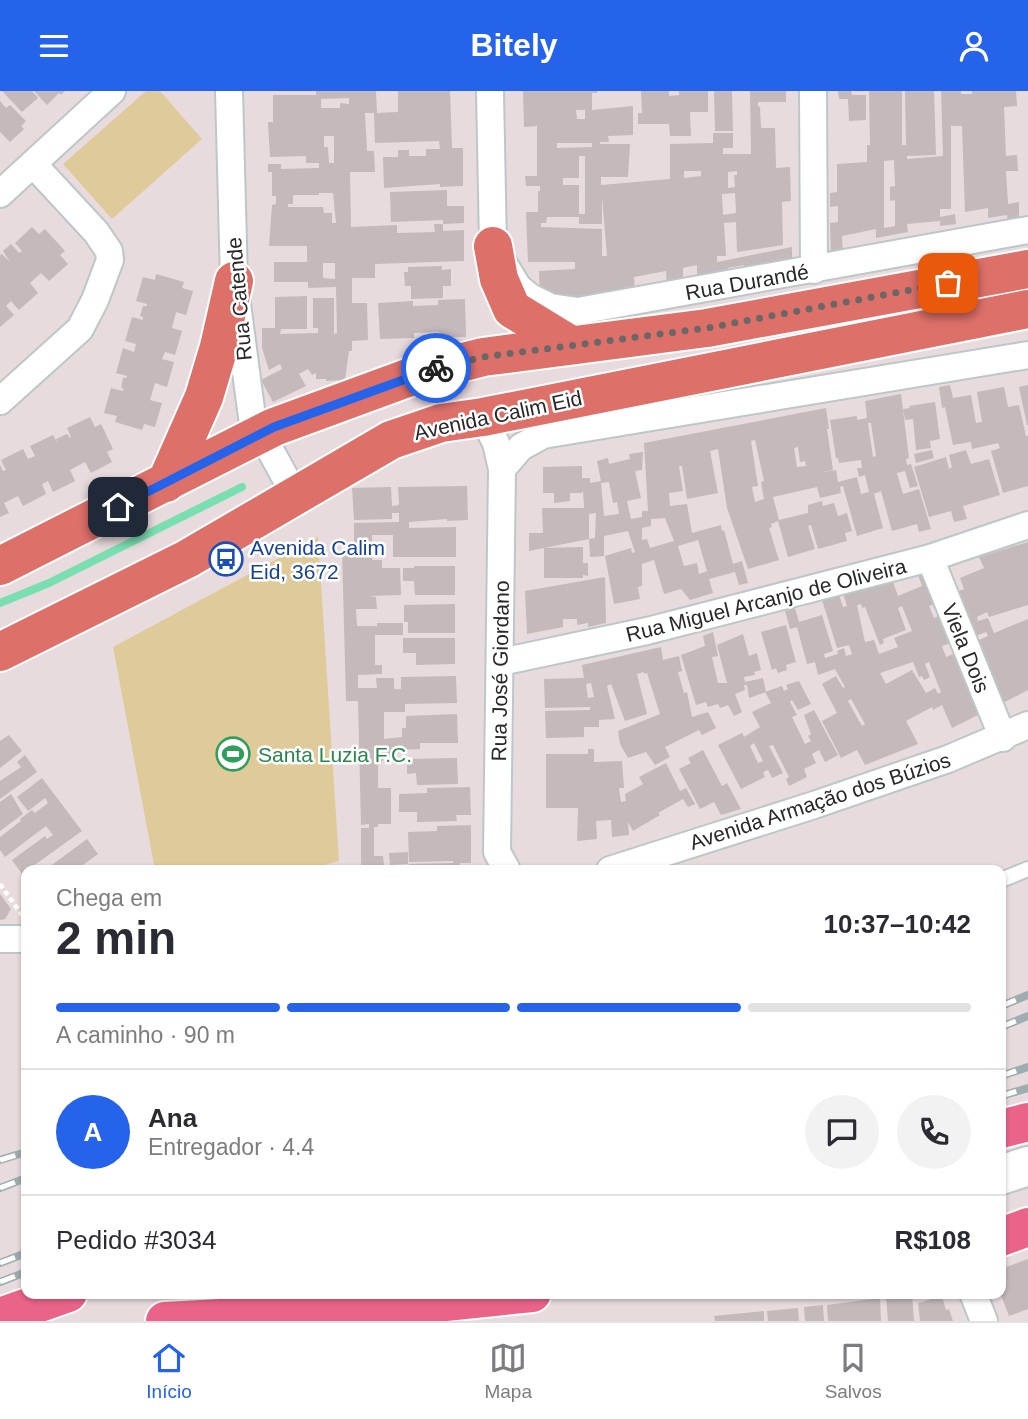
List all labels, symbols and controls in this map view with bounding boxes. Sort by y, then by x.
icon: menu [35,27,73,65]
text: Bitely [470,27,558,63]
icon: person [955,27,993,65]
street label: Rua Catende [222,236,256,362]
pin [918,253,978,313]
street label: Rua Durandé [683,260,811,304]
icon: bag [929,264,967,302]
courier [401,333,471,403]
icon: bike [417,349,455,387]
street label: Avenida Calim Eid [412,386,584,444]
pin [88,477,148,537]
icon: home [99,488,137,526]
place label: Avenida Calim Eid, 3672 [250,536,385,583]
bus stop icon: Avenida Calim Eid, 3672 [207,540,245,578]
street label: Rua Miguel Arcanjo de Oliveira [623,554,909,646]
street label: Rua José Giordano [487,580,513,762]
street label: Viela Dois [938,600,994,696]
sports icon: Santa Luzia F.C. [214,735,252,773]
place label: Santa Luzia F.C. [258,743,412,766]
street label: Avenida Armação dos Búzios [687,748,953,854]
text: Chega em [56,885,162,911]
text: 10:37–10:42 [824,909,971,939]
text: 2 min [56,912,176,964]
text: A caminho · 90 m [56,1022,235,1048]
button: chat [805,1095,879,1169]
button: phone [897,1095,971,1169]
text: Ana [148,1103,197,1133]
text: A [84,1117,102,1147]
text: Entregador · 4.4 [148,1134,314,1160]
text: Pedido #3034 [56,1225,216,1255]
text: R$108 [894,1225,971,1255]
tab: Início [146,1339,192,1403]
tab: Mapa [484,1339,532,1403]
tab: Salvos [825,1339,882,1403]

